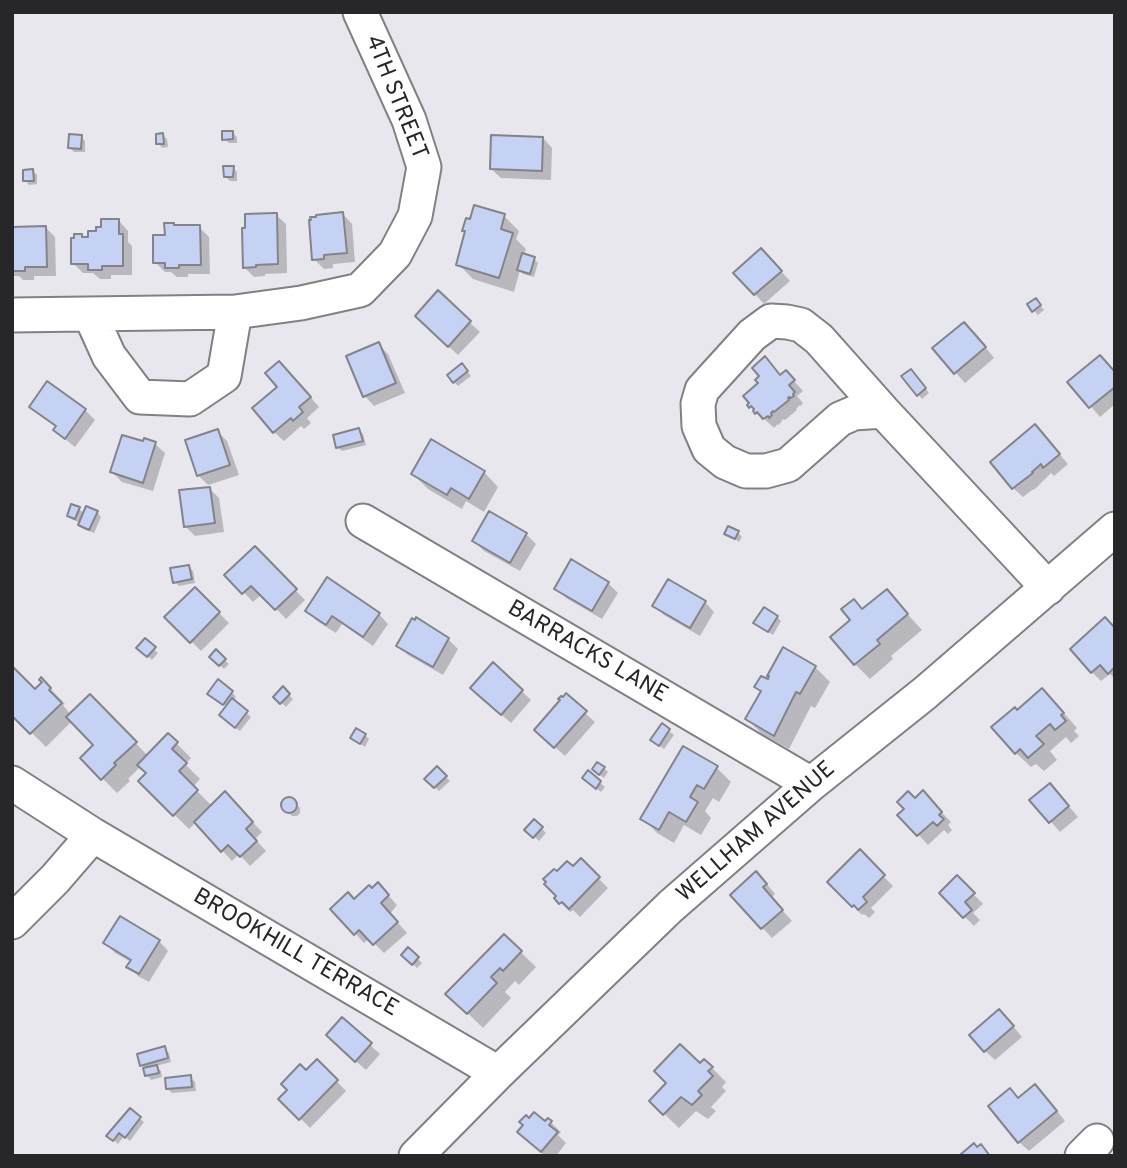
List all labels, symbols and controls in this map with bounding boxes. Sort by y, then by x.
street label: 4TH STREET [358,32,432,164]
street label: BARRACKS LANE [502,596,672,710]
street label: WELLHAM AVENUE [672,757,842,909]
street label: BROOKHILL TERRACE [187,884,403,1024]

